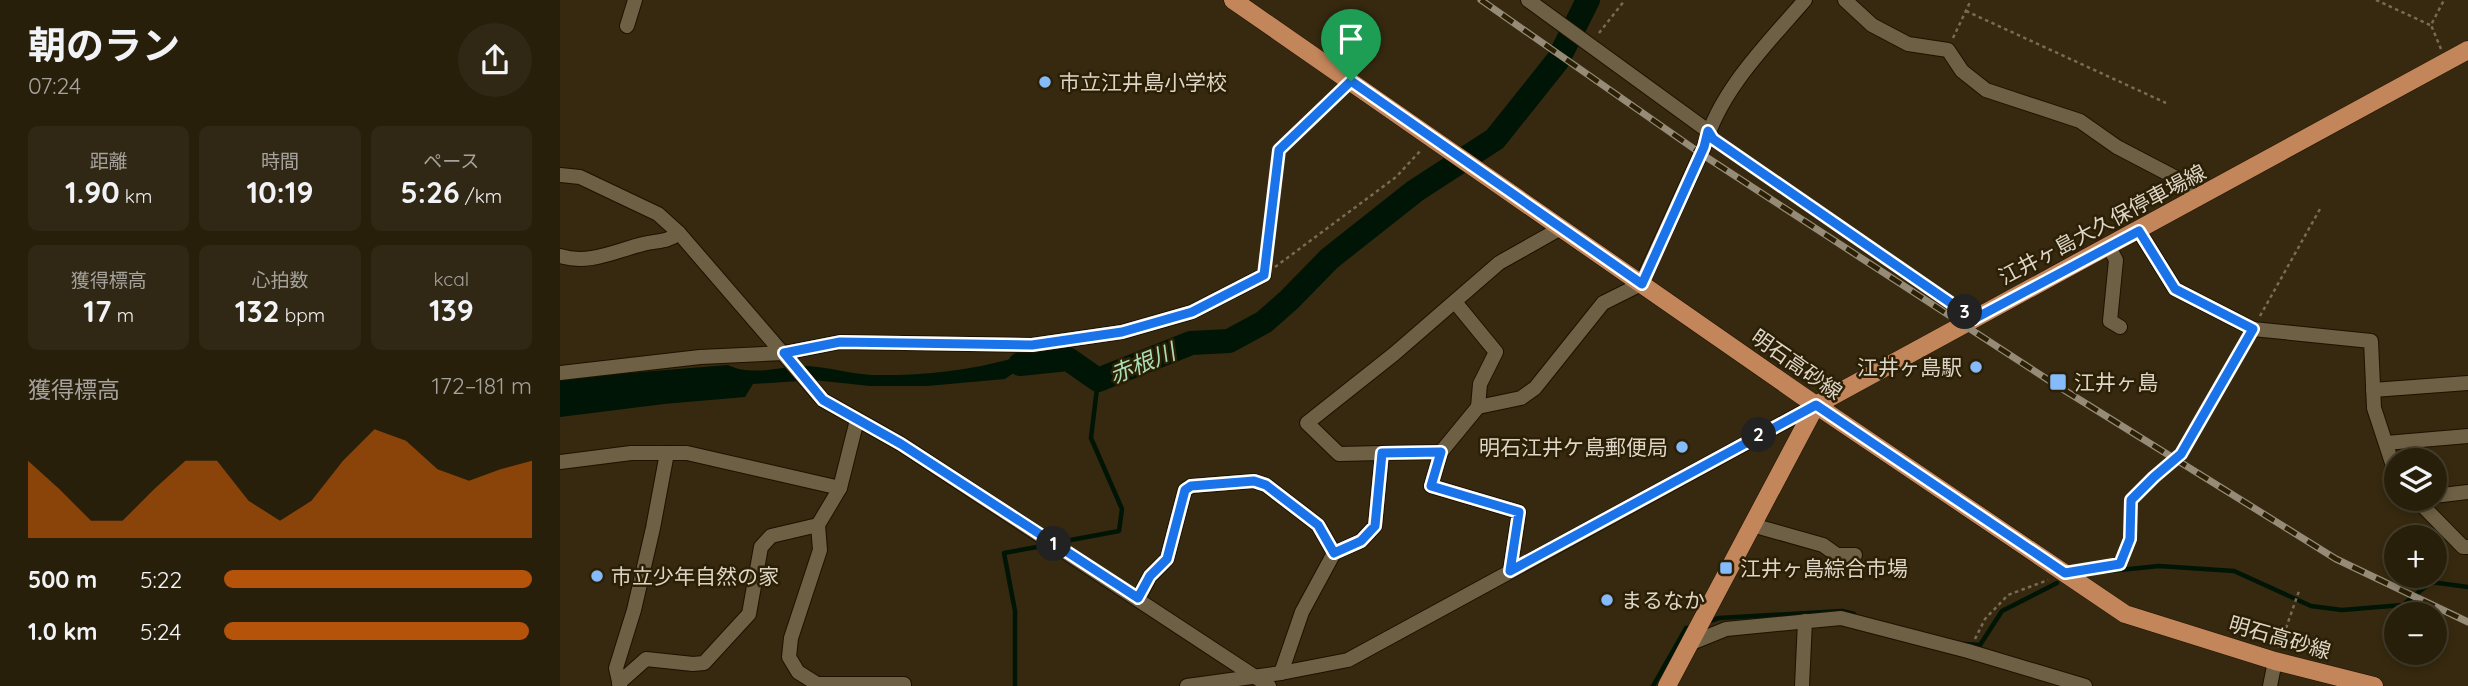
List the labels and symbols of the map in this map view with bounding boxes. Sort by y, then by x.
pin [1321,9,1381,81]
place label: 市立江井島小学校 [1059,69,1227,95]
marker: 市立江井島小学校 [1037,74,1053,90]
street label: 江井ヶ島大久保停車場線 [1994,158,2210,290]
pin: 3 [1948,294,1982,330]
street label: 明石高砂線 [1747,323,1847,405]
water label: 赤根川 [1105,336,1182,389]
place label: 江井ヶ島駅 [1857,354,1962,380]
marker: 江井ヶ島駅 [1968,359,1984,375]
place label: 江井ヶ島 [2074,369,2158,395]
marker: 江井ヶ島 [2048,372,2068,392]
pin: 2 [1742,418,1776,452]
place label: 明石江井ケ島郵便局 [1479,434,1668,460]
marker: 明石江井ケ島郵便局 [1674,439,1690,455]
pin: 1 [1036,526,1072,562]
place label: 江井ヶ島綜合市場 [1740,555,1908,581]
marker: 江井ヶ島綜合市場 [1718,560,1734,576]
place label: 市立少年自然の家 [611,563,779,589]
marker: 市立少年自然の家 [589,568,605,584]
place label: まるなか [1621,587,1705,613]
marker: まるなか [1599,592,1615,608]
street label: 明石高砂線 [2226,610,2334,664]

